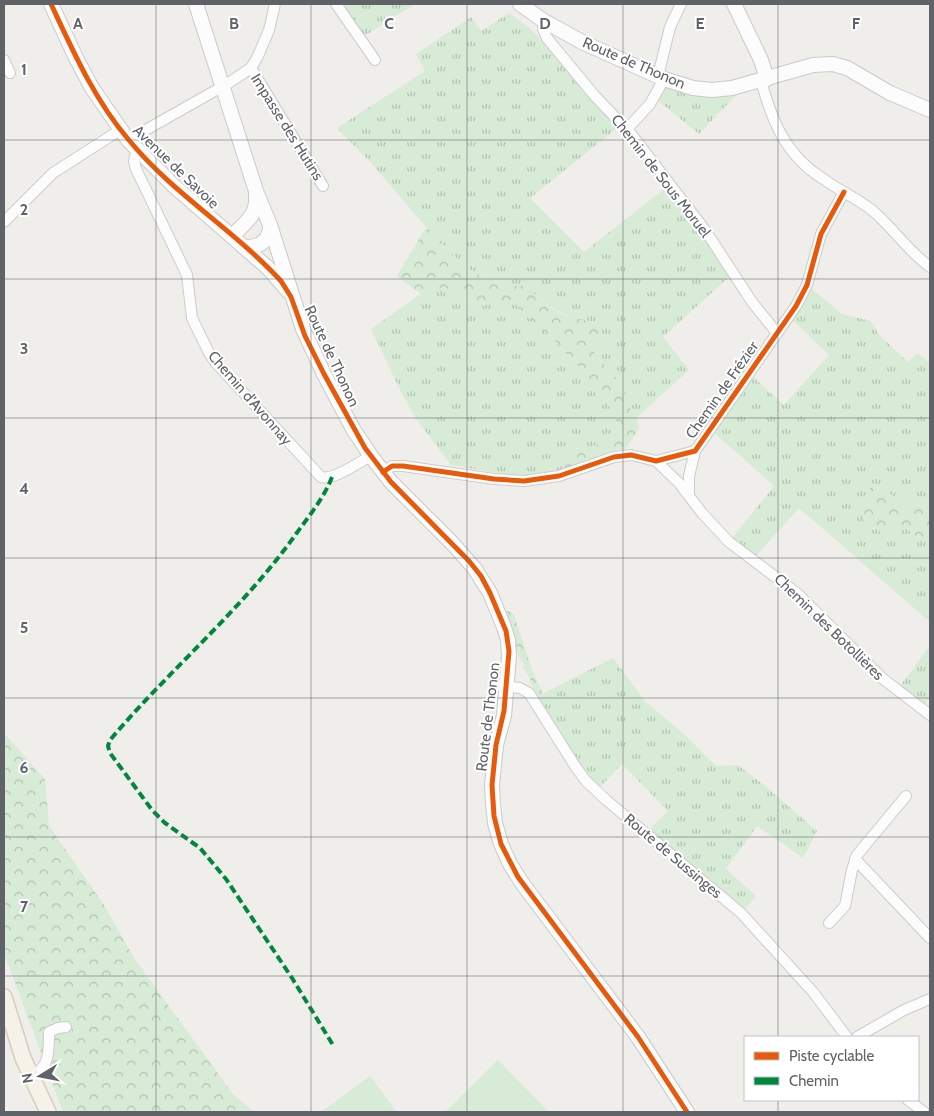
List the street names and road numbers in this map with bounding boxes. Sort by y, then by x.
street label: Route de Thonon [580,33,688,93]
street label: Impasse des Hutins [247,70,327,184]
street label: Chemin de Sous Moruel [607,111,715,241]
street label: Avenue de Savoie [129,121,223,213]
street label: Route de Thonon [301,303,363,409]
street label: Chemin de Frézier [682,338,762,442]
street label: Chemin d'Avonnay [204,347,296,449]
street label: Chemin des Botollières [770,570,888,684]
street label: Route de Thonon [472,662,504,772]
street label: Route de Sussinges [620,810,726,902]

